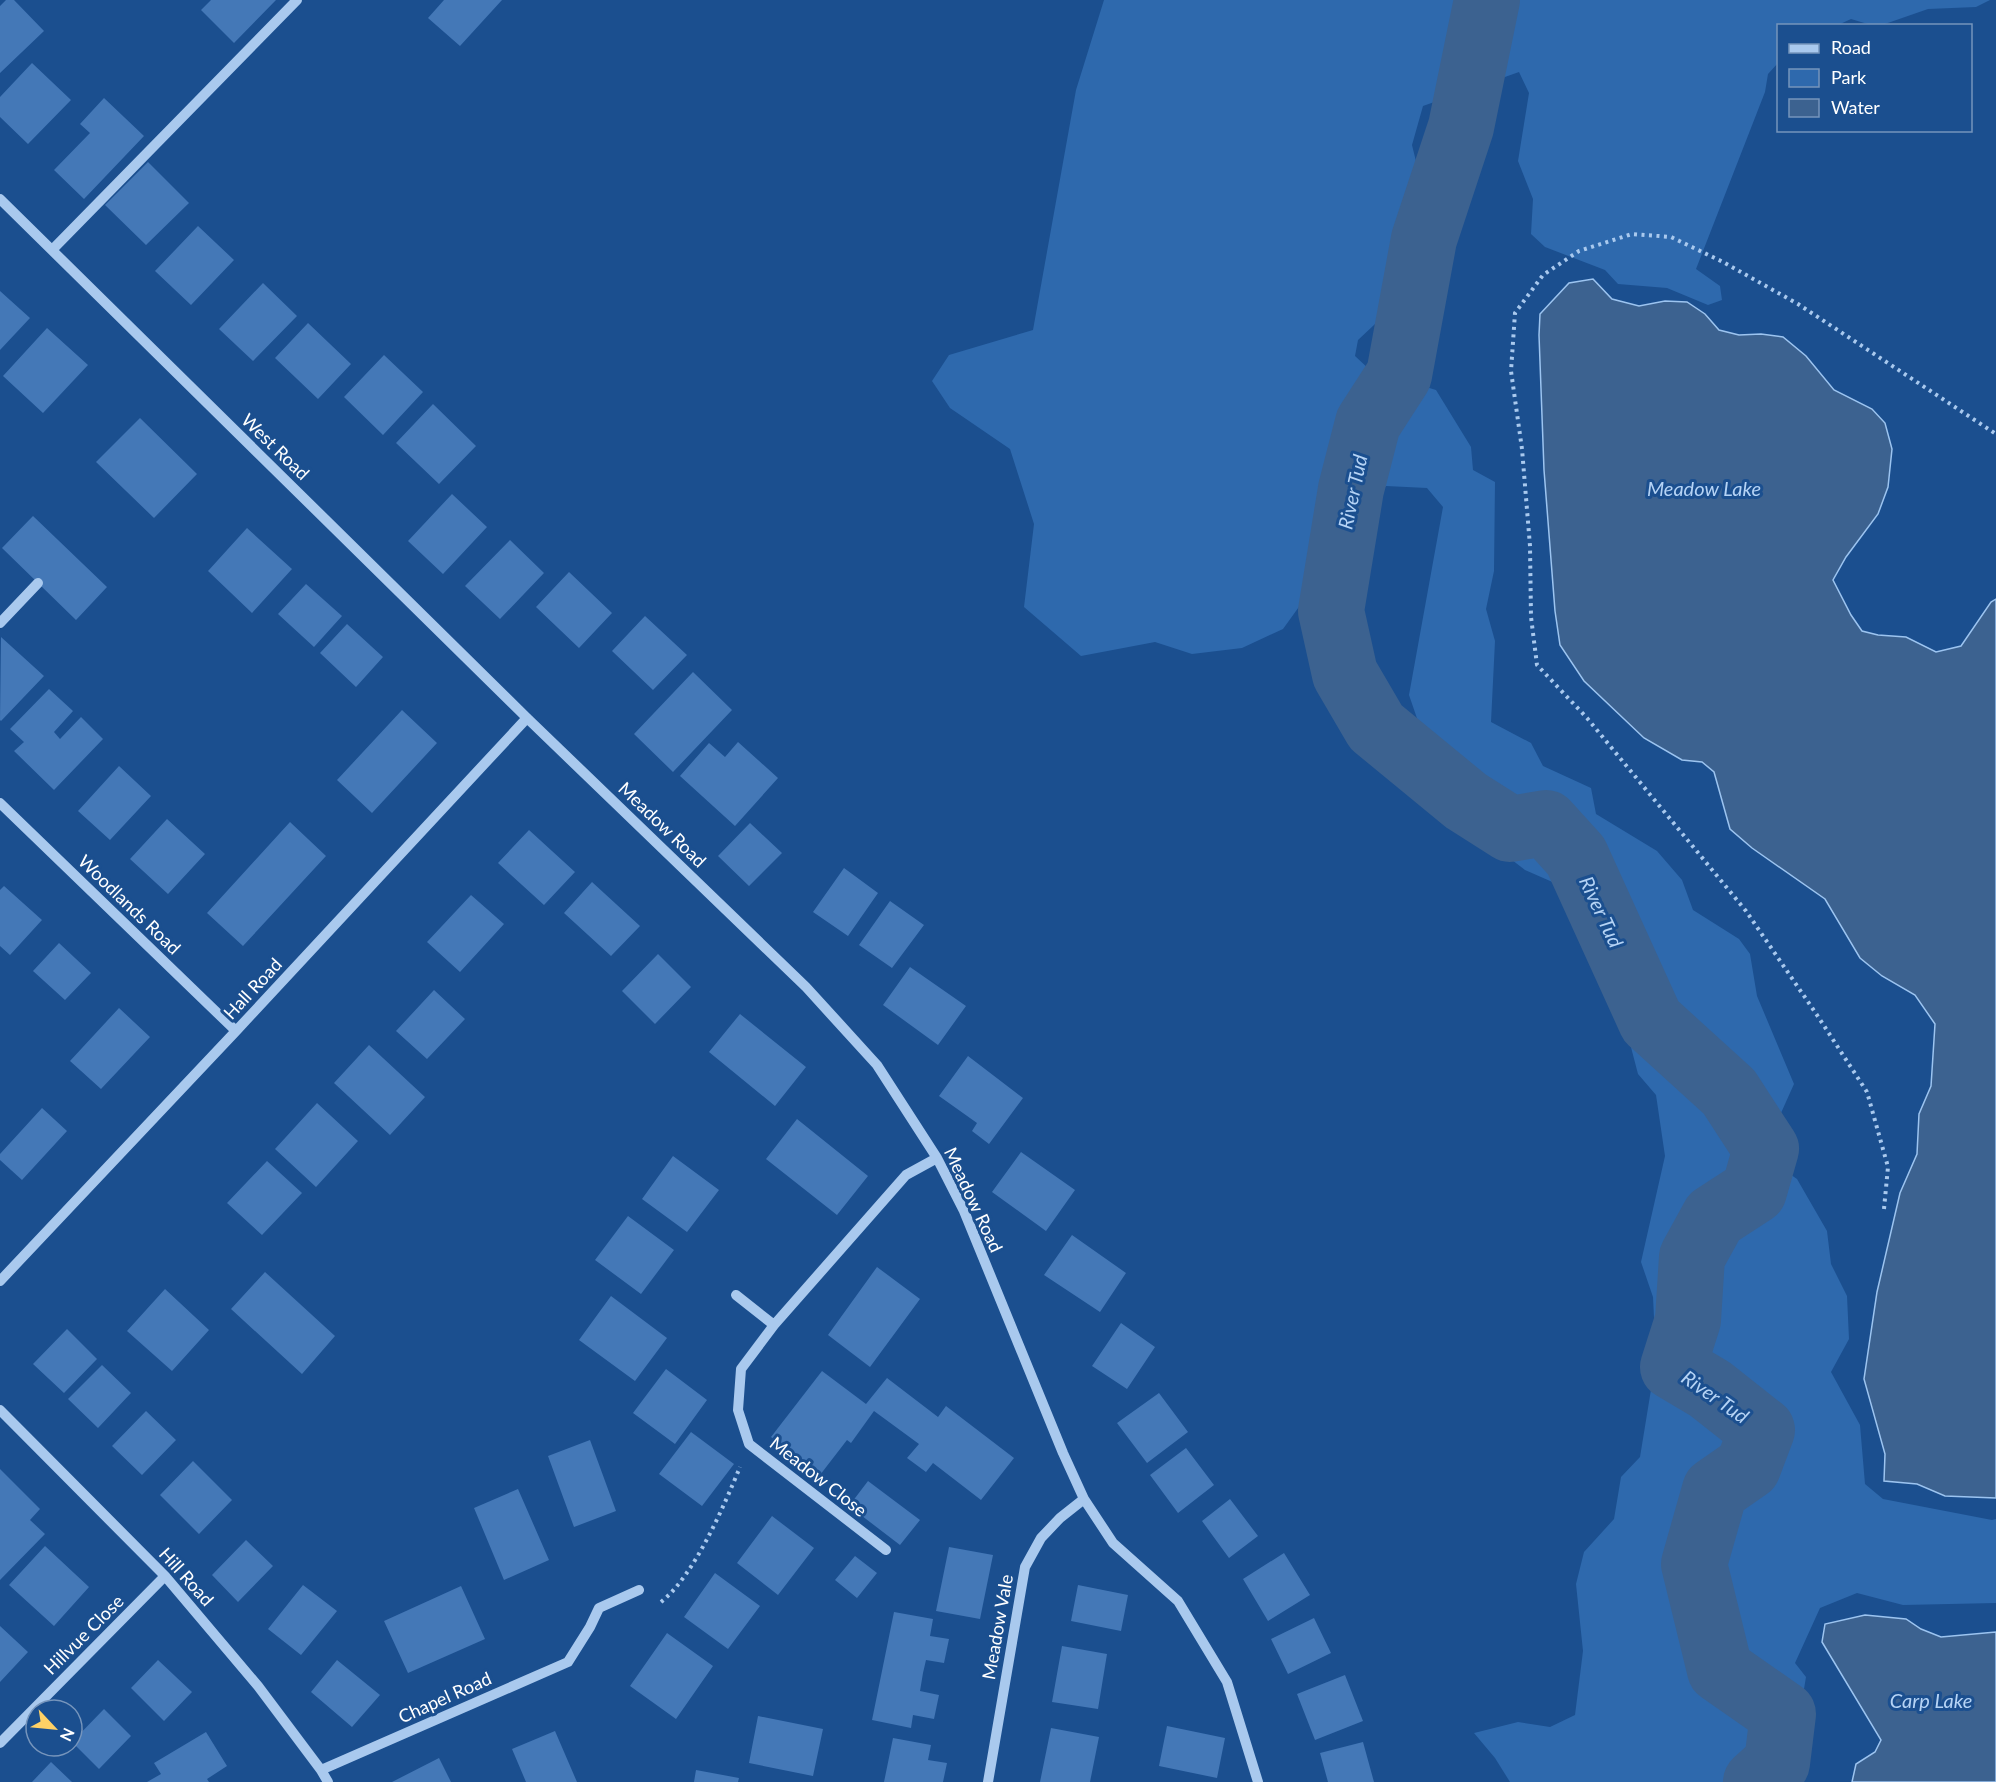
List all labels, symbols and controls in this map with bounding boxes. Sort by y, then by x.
legend [1777,24,1972,132]
text: Road [1831,36,1871,58]
text: Park [1831,66,1867,88]
text: Water [1831,96,1880,118]
street label: West Road [237,409,314,484]
water label: River Tud [1332,452,1372,531]
water label: Meadow Lake [1647,476,1761,500]
street label: Meadow Road [614,777,711,872]
street label: Woodlands Road [74,850,185,959]
water label: River Tud [1575,872,1629,951]
street label: Hall Road [218,953,286,1023]
street label: Meadow Road [940,1144,1008,1256]
water label: River Tud [1678,1365,1754,1428]
street label: Meadow Close [766,1431,872,1521]
street label: Hill Road [155,1543,219,1610]
street label: Meadow Vale [977,1573,1017,1681]
street label: Hillvue Close [39,1590,128,1679]
street label: Chapel Road [395,1667,494,1727]
water label: Carp Lake [1890,1688,1972,1712]
north arrow [24,1698,84,1758]
text: N [57,1725,79,1744]

